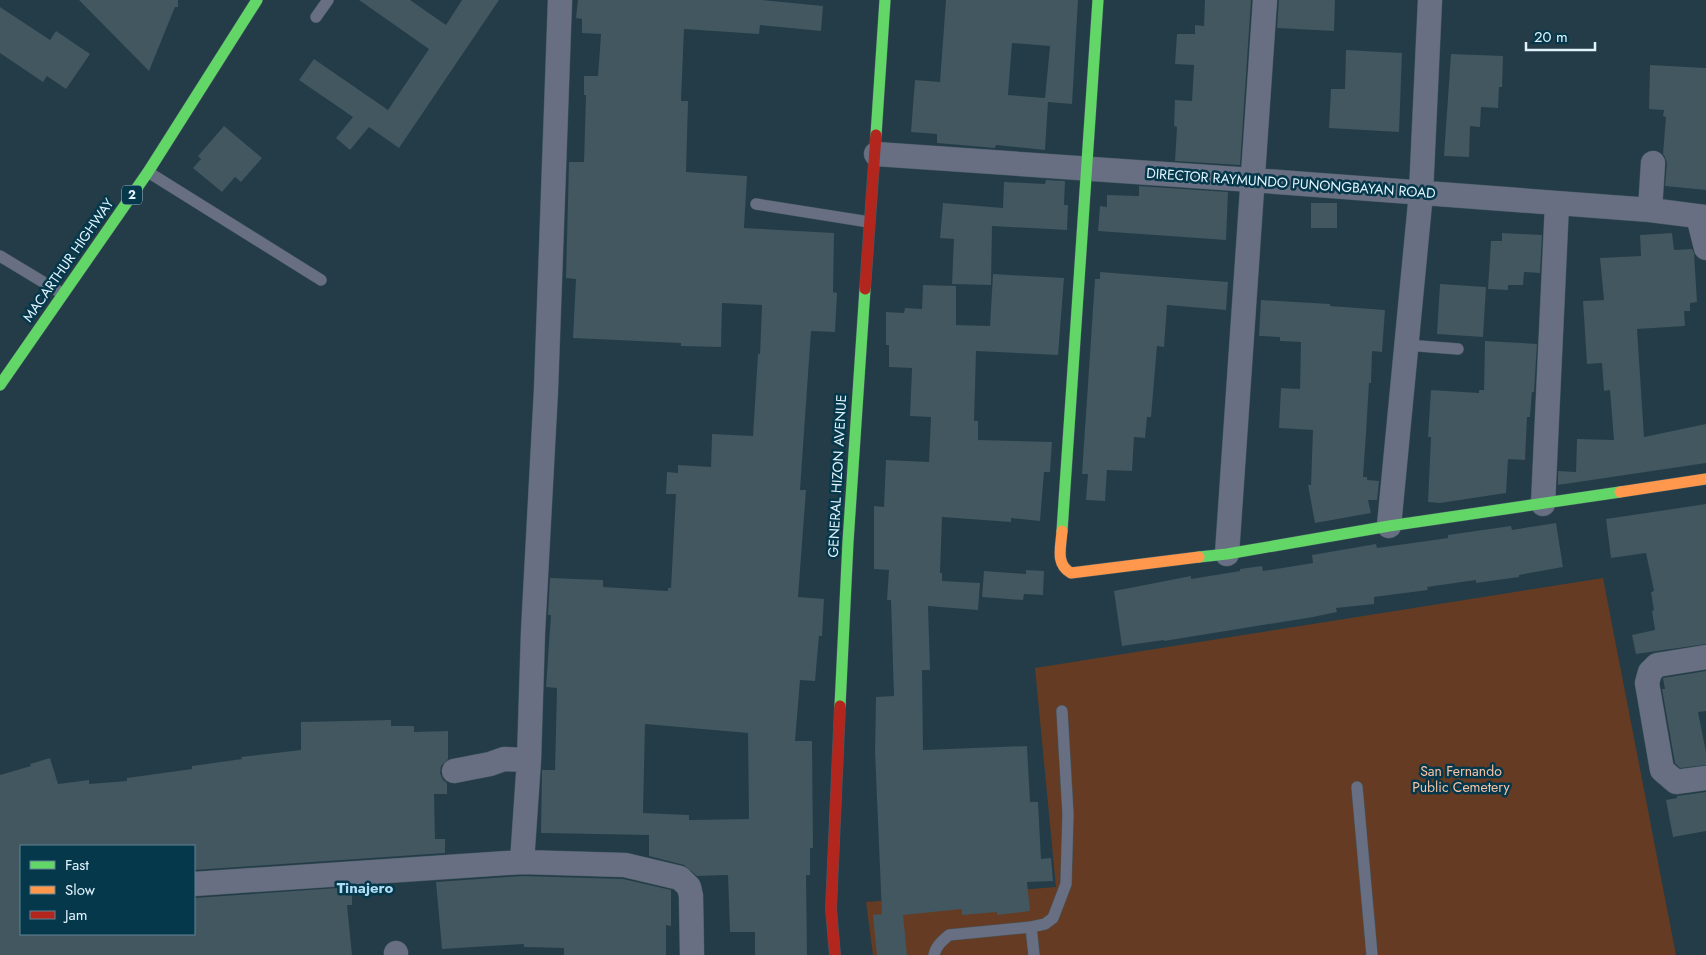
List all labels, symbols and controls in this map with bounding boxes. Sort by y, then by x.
scale bar [1526,20,1595,52]
text: 20 m [1534,26,1568,48]
street label: DIRECTOR RAYMUNDO PUNONGBAYAN ROAD [1146,163,1436,203]
road number: 2 [122,186,142,204]
street label: MACARTHUR HIGHWAY [18,194,118,326]
street label: GENERAL HIZON AVENUE [823,394,851,558]
park label: San Fernando Public Cemetery [1412,761,1511,797]
legend [20,845,195,935]
text: Fast [65,854,89,876]
district label: Tinajero [337,877,394,899]
text: Slow [65,879,96,901]
text: Jam [63,904,88,926]

